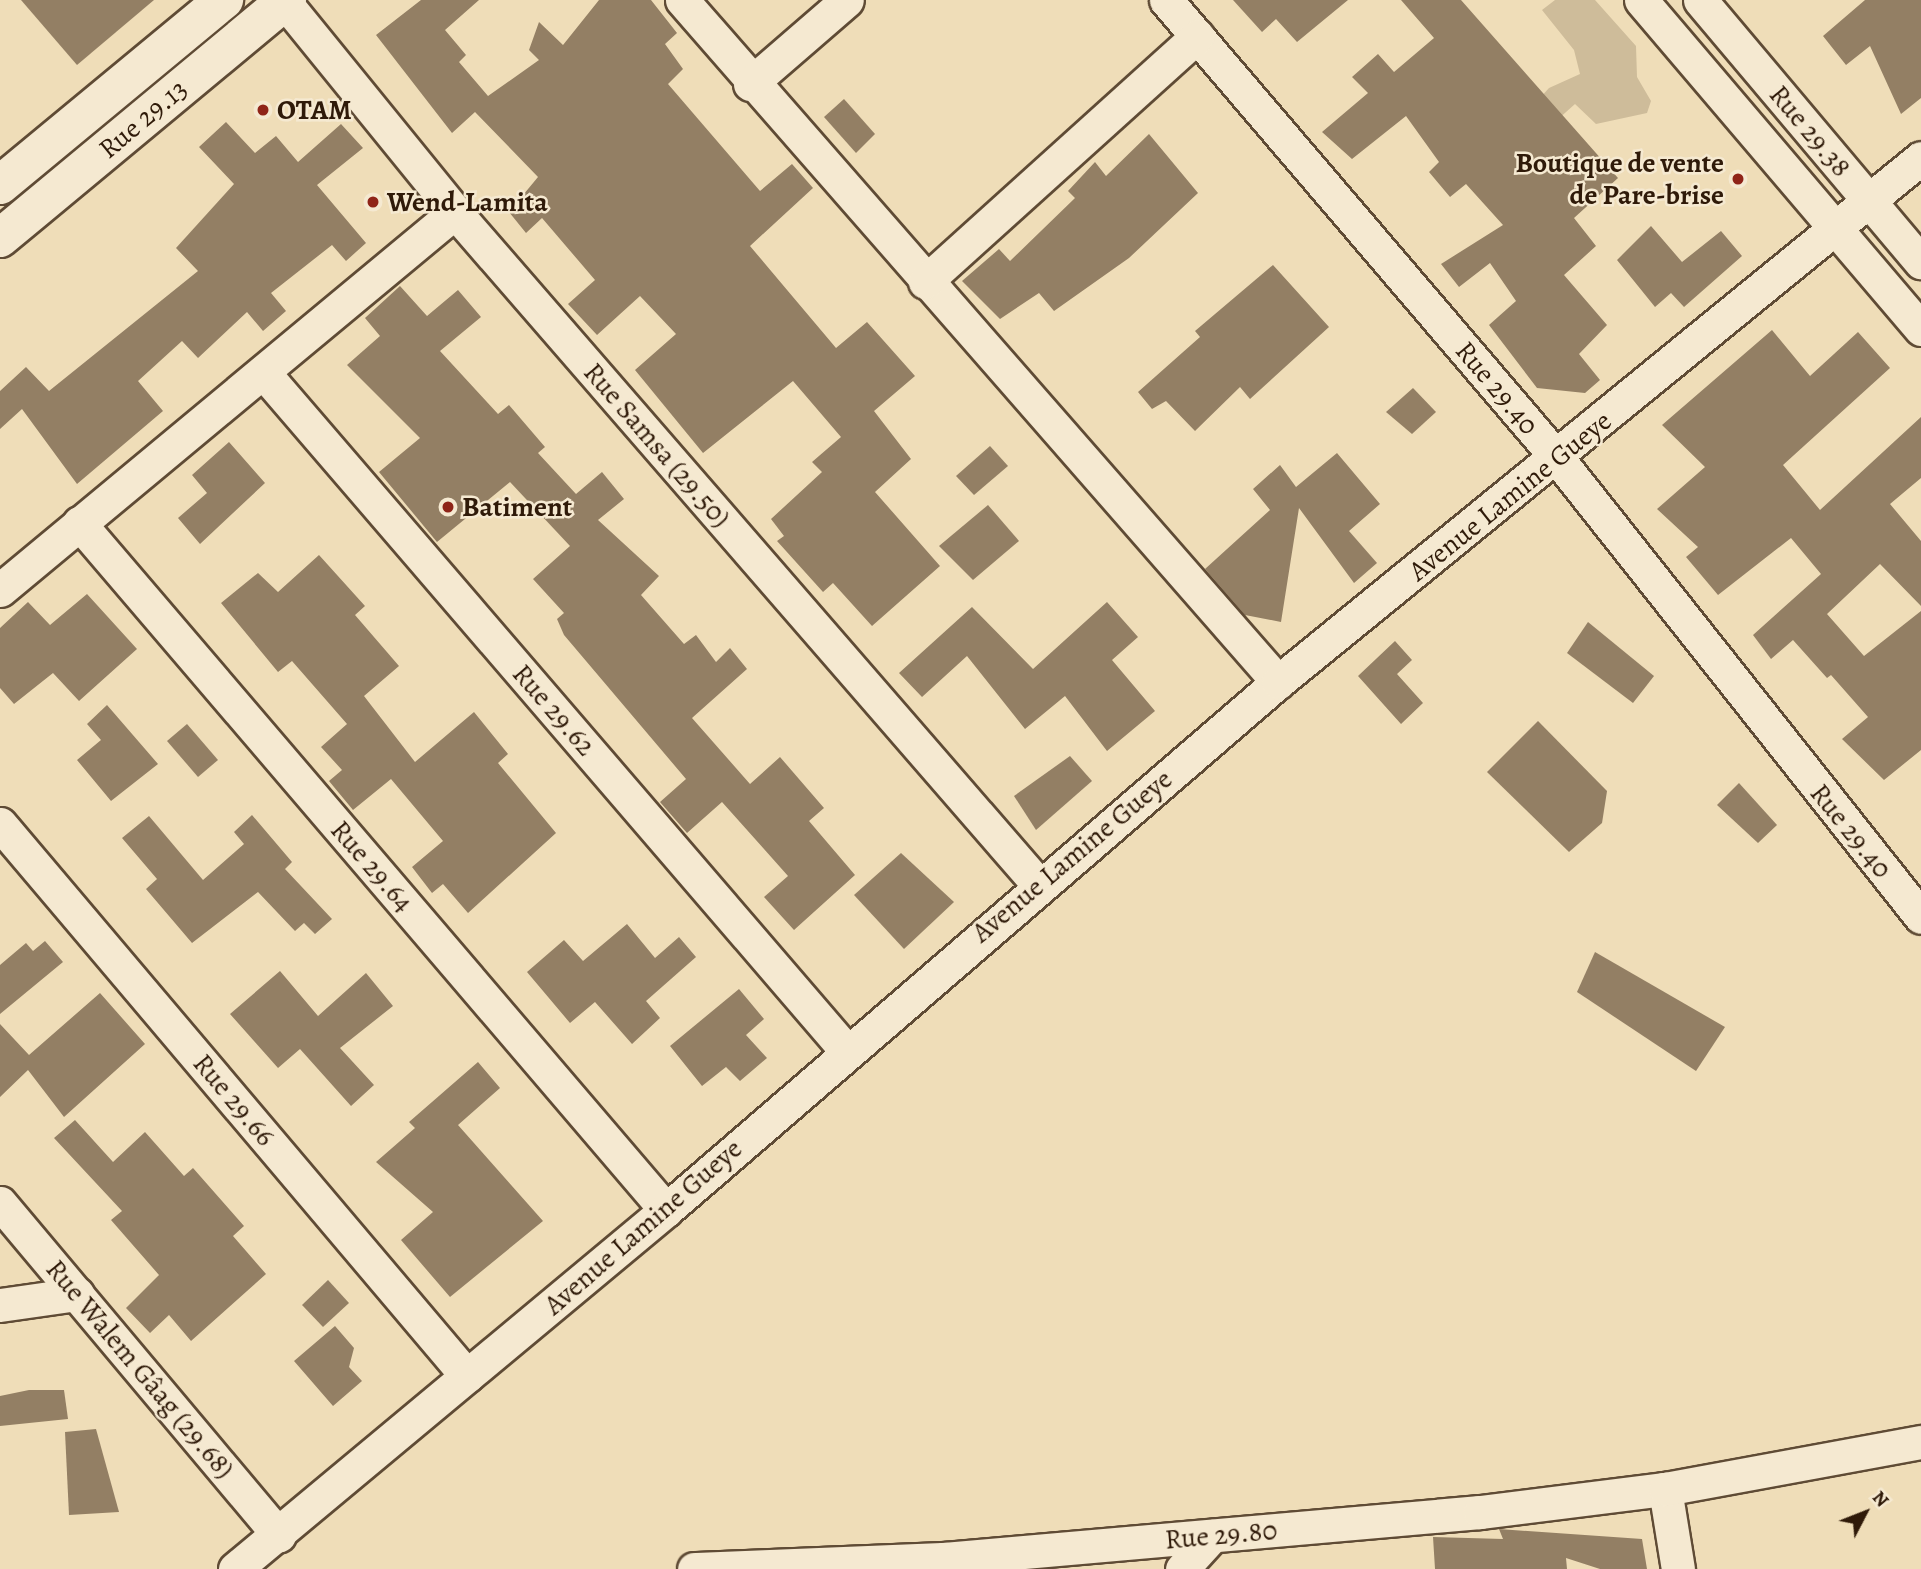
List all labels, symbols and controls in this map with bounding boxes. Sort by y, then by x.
street label: Rue 29.13 [92,72,194,166]
street label: Rue 29.38 [1762,78,1858,184]
place label: OTAM [277,93,352,127]
marker: OTAM [255,102,271,118]
place label: Boutique de vente de Pare-brise [1515,146,1724,212]
marker: Boutique de vente de Pare-brise [1730,171,1746,187]
place label: Wend-Lamita [387,185,548,219]
marker: Wend-Lamita [365,194,381,210]
street label: Rue 29.40 [1448,334,1546,442]
street label: Rue Samsa (29.50) [576,356,738,534]
street label: Avenue Lamine Gueye [1402,404,1618,588]
place label: Batiment [462,490,572,524]
marker: Batiment [440,499,456,515]
street label: Rue 29.62 [505,657,603,763]
street label: Avenue Lamine Gueye [965,762,1179,950]
street label: Rue 29.40 [1803,777,1899,885]
street label: Rue 29.64 [323,814,421,918]
street label: Rue 29.66 [186,1047,282,1153]
street label: Avenue Lamine Gueye [537,1132,749,1322]
street label: Rue Walem Gâag (29.68) [39,1253,241,1485]
north arrow [1830,1478,1900,1548]
text: N [1866,1485,1895,1513]
street label: Rue 29.80 [1163,1513,1279,1557]

